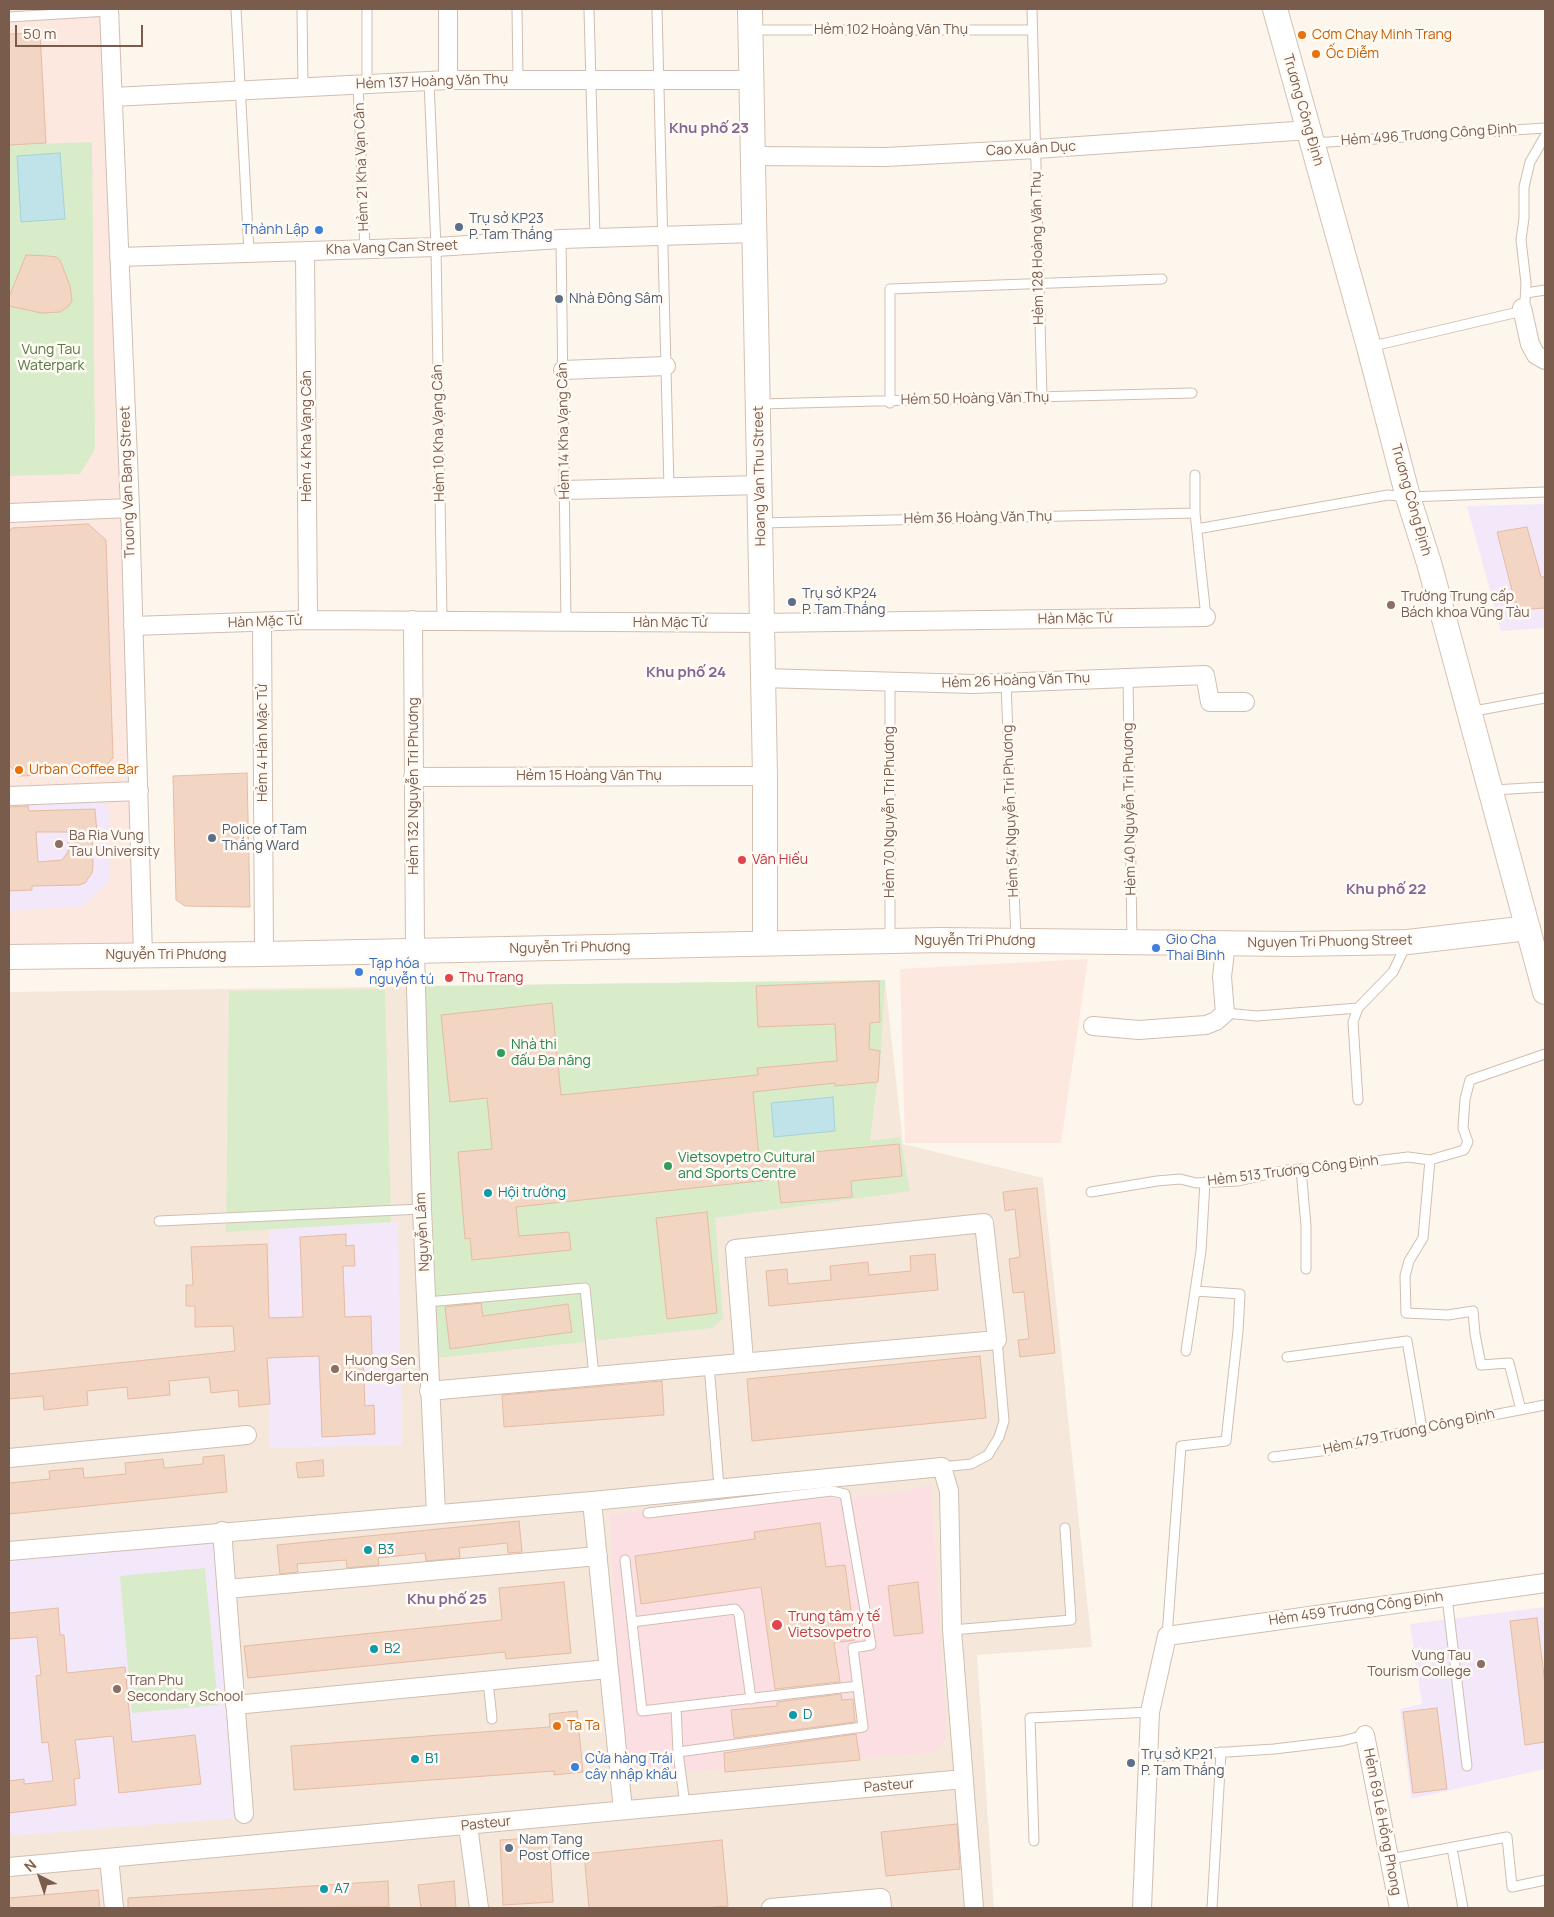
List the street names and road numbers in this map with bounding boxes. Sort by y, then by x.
street label: Hẻm 102 Hoàng Văn Thụ [814,22,968,38]
street label: Trương Công Định [1279,52,1327,168]
street label: Hẻm 137 Hoàng Văn Thụ [356,71,508,93]
street label: Hẻm 21 Kha Vạn Cân [351,102,373,232]
street label: Hẻm 496 Trương Công Định [1340,120,1518,150]
street label: Cao Xuân Dục [986,138,1076,160]
street label: Hẻm 128 Hoàng Văn Thụ [1028,171,1048,325]
street label: Kha Vang Can Street [326,237,458,259]
street label: Hẻm 14 Kha Vạng Cân [554,362,574,500]
street label: Hẻm 10 Kha Vạng Cân [429,364,449,502]
street label: Hẻm 4 Kha Vạng Cân [299,370,315,502]
street label: Hẻm 50 Hoàng Văn Thụ [901,389,1049,409]
street label: Truong Van Bang Street [117,406,139,558]
street label: Hoang Van Thu Street [750,406,770,546]
street label: Trương Công Định [1387,442,1435,558]
street label: Hẻm 36 Hoàng Văn Thụ [904,508,1052,528]
street label: Hàn Mặc Tử [1038,610,1112,628]
street label: Hàn Mặc Tử [227,612,303,632]
street label: Hàn Mặc Tử [633,615,707,631]
street label: Hẻm 26 Hoàng Văn Thụ [941,670,1091,692]
street label: Hẻm 4 Hàn Mặc Tử [255,684,271,802]
street label: Hẻm 132 Nguyễn Tri Phương [406,697,422,875]
street label: Hẻm 40 Nguyễn Tri Phương [1120,722,1140,896]
street label: Hẻm 54 Nguyễn Tri Phương [1000,724,1022,898]
street label: Hẻm 70 Nguyễn Tri Phương [882,726,898,898]
street label: Hẻm 15 Hoàng Văn Thụ [516,768,662,784]
street label: Nguyen Tri Phuong Street [1247,932,1413,952]
street label: Nguyễn Tri Phương [914,933,1036,949]
street label: Nguyễn Tri Phương [509,939,631,957]
street label: Nguyễn Tri Phương [105,947,227,963]
street label: Hẻm 513 Trương Công Định [1207,1152,1379,1190]
street label: Nguyễn Lâm [413,1192,433,1272]
street label: Hẻm 479 Trương Công Định [1322,1406,1496,1458]
street label: Hẻm 459 Trương Công Định [1268,1588,1444,1630]
street label: Hẻm 69 Lê Hồng Phong [1359,1747,1405,1897]
street label: Pasteur [863,1775,915,1797]
street label: Pasteur [460,1813,512,1835]

